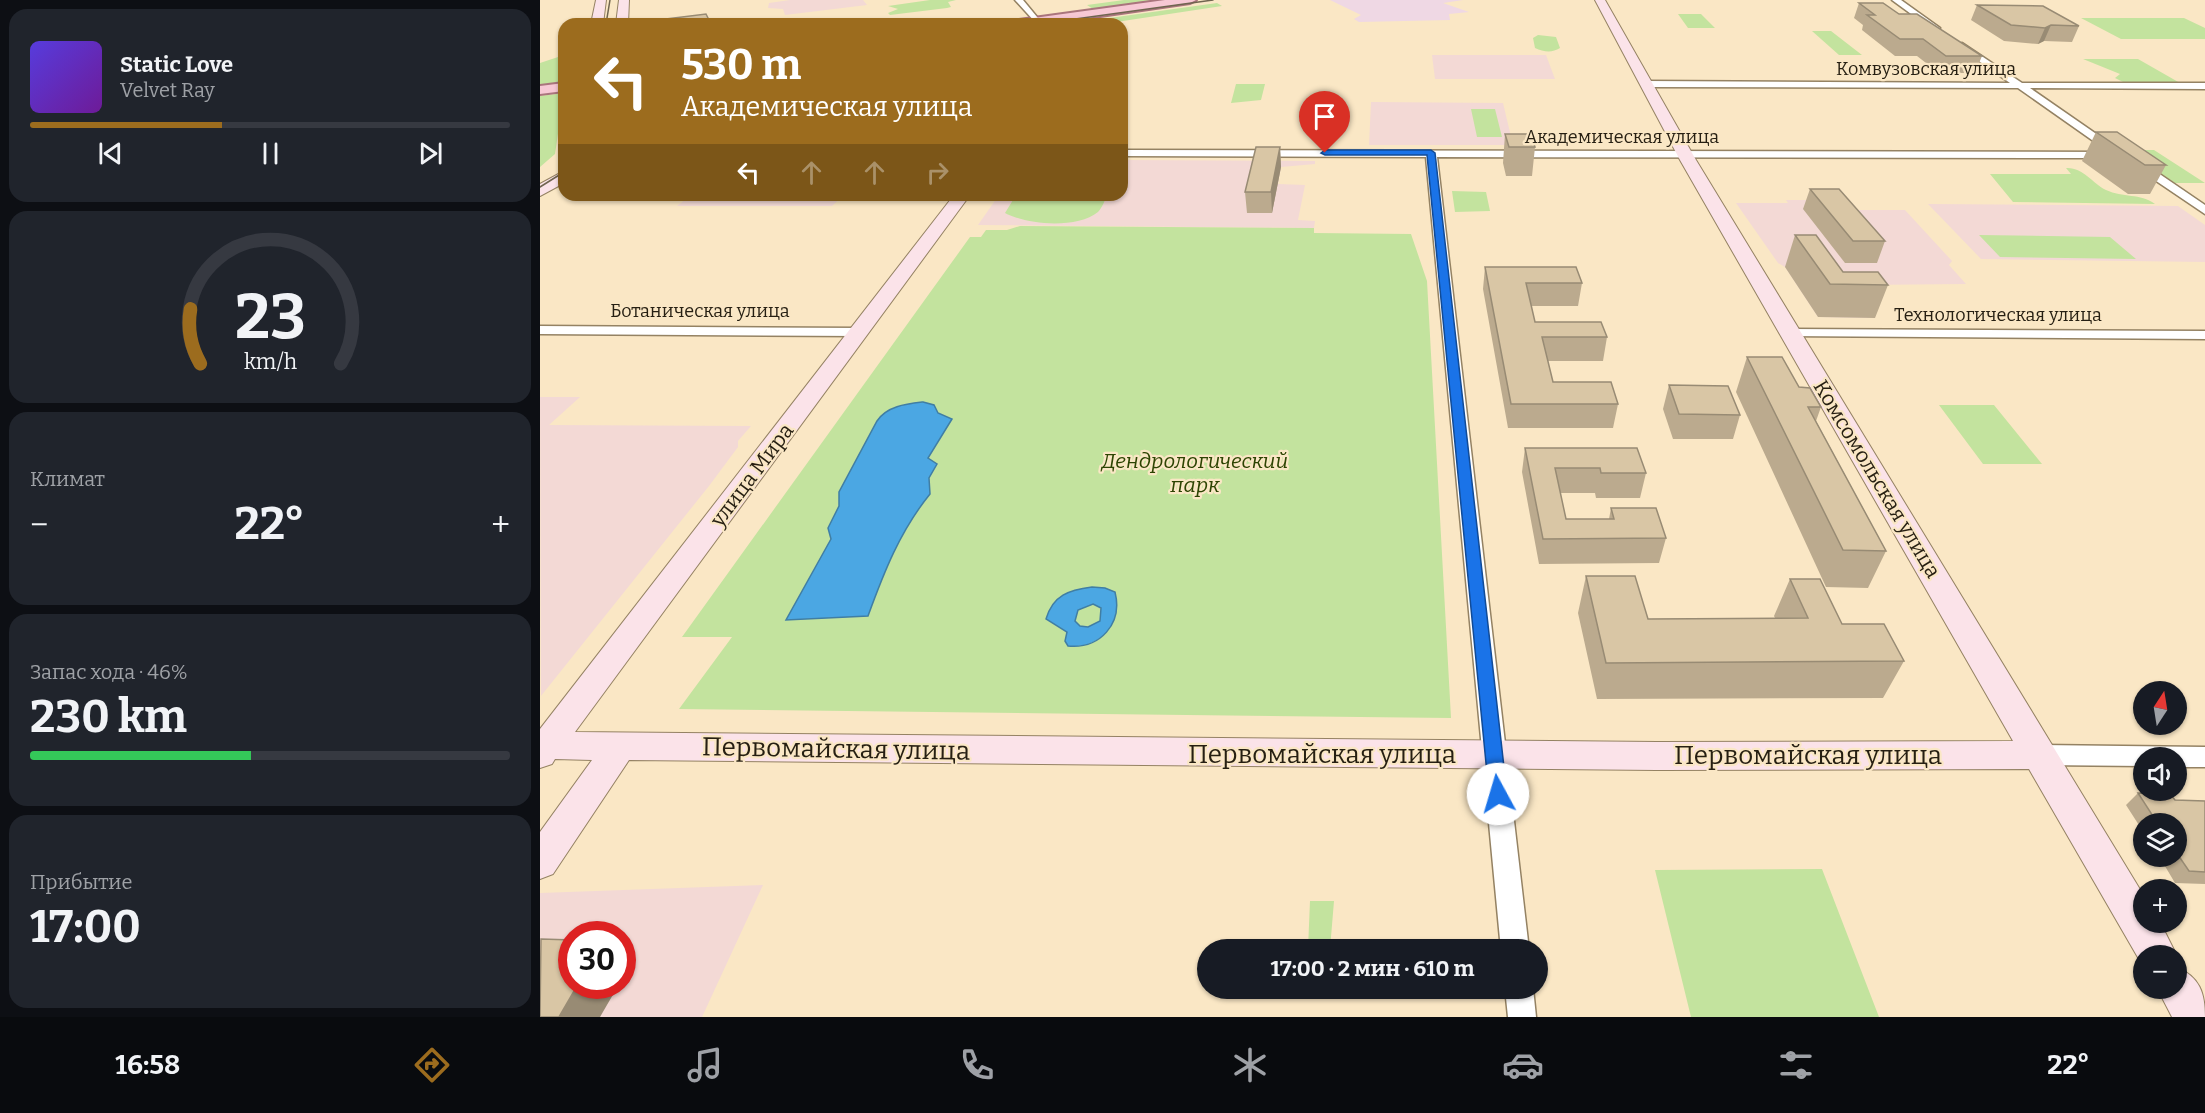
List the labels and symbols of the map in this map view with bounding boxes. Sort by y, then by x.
street label: Комвузовская улица [1836,58,2016,80]
pin [1299,91,1350,153]
street label: Академическая улица [1525,126,1719,148]
street label: Ботаническая улица [610,300,790,322]
street label: Технологическая улица [1894,304,2102,326]
street label: Комсомольская улица [1808,375,1947,583]
street label: улица Мира [704,418,800,533]
park label: Дендрологический парк [1100,448,1288,498]
north arrow [2133,681,2187,735]
street label: Первомайская улица [702,731,970,767]
street label: Первомайская улица [1188,739,1456,770]
street label: Первомайская улица [1674,740,1942,771]
position arrow [1466,762,1530,826]
speed limit sign: 30 [558,921,636,999]

